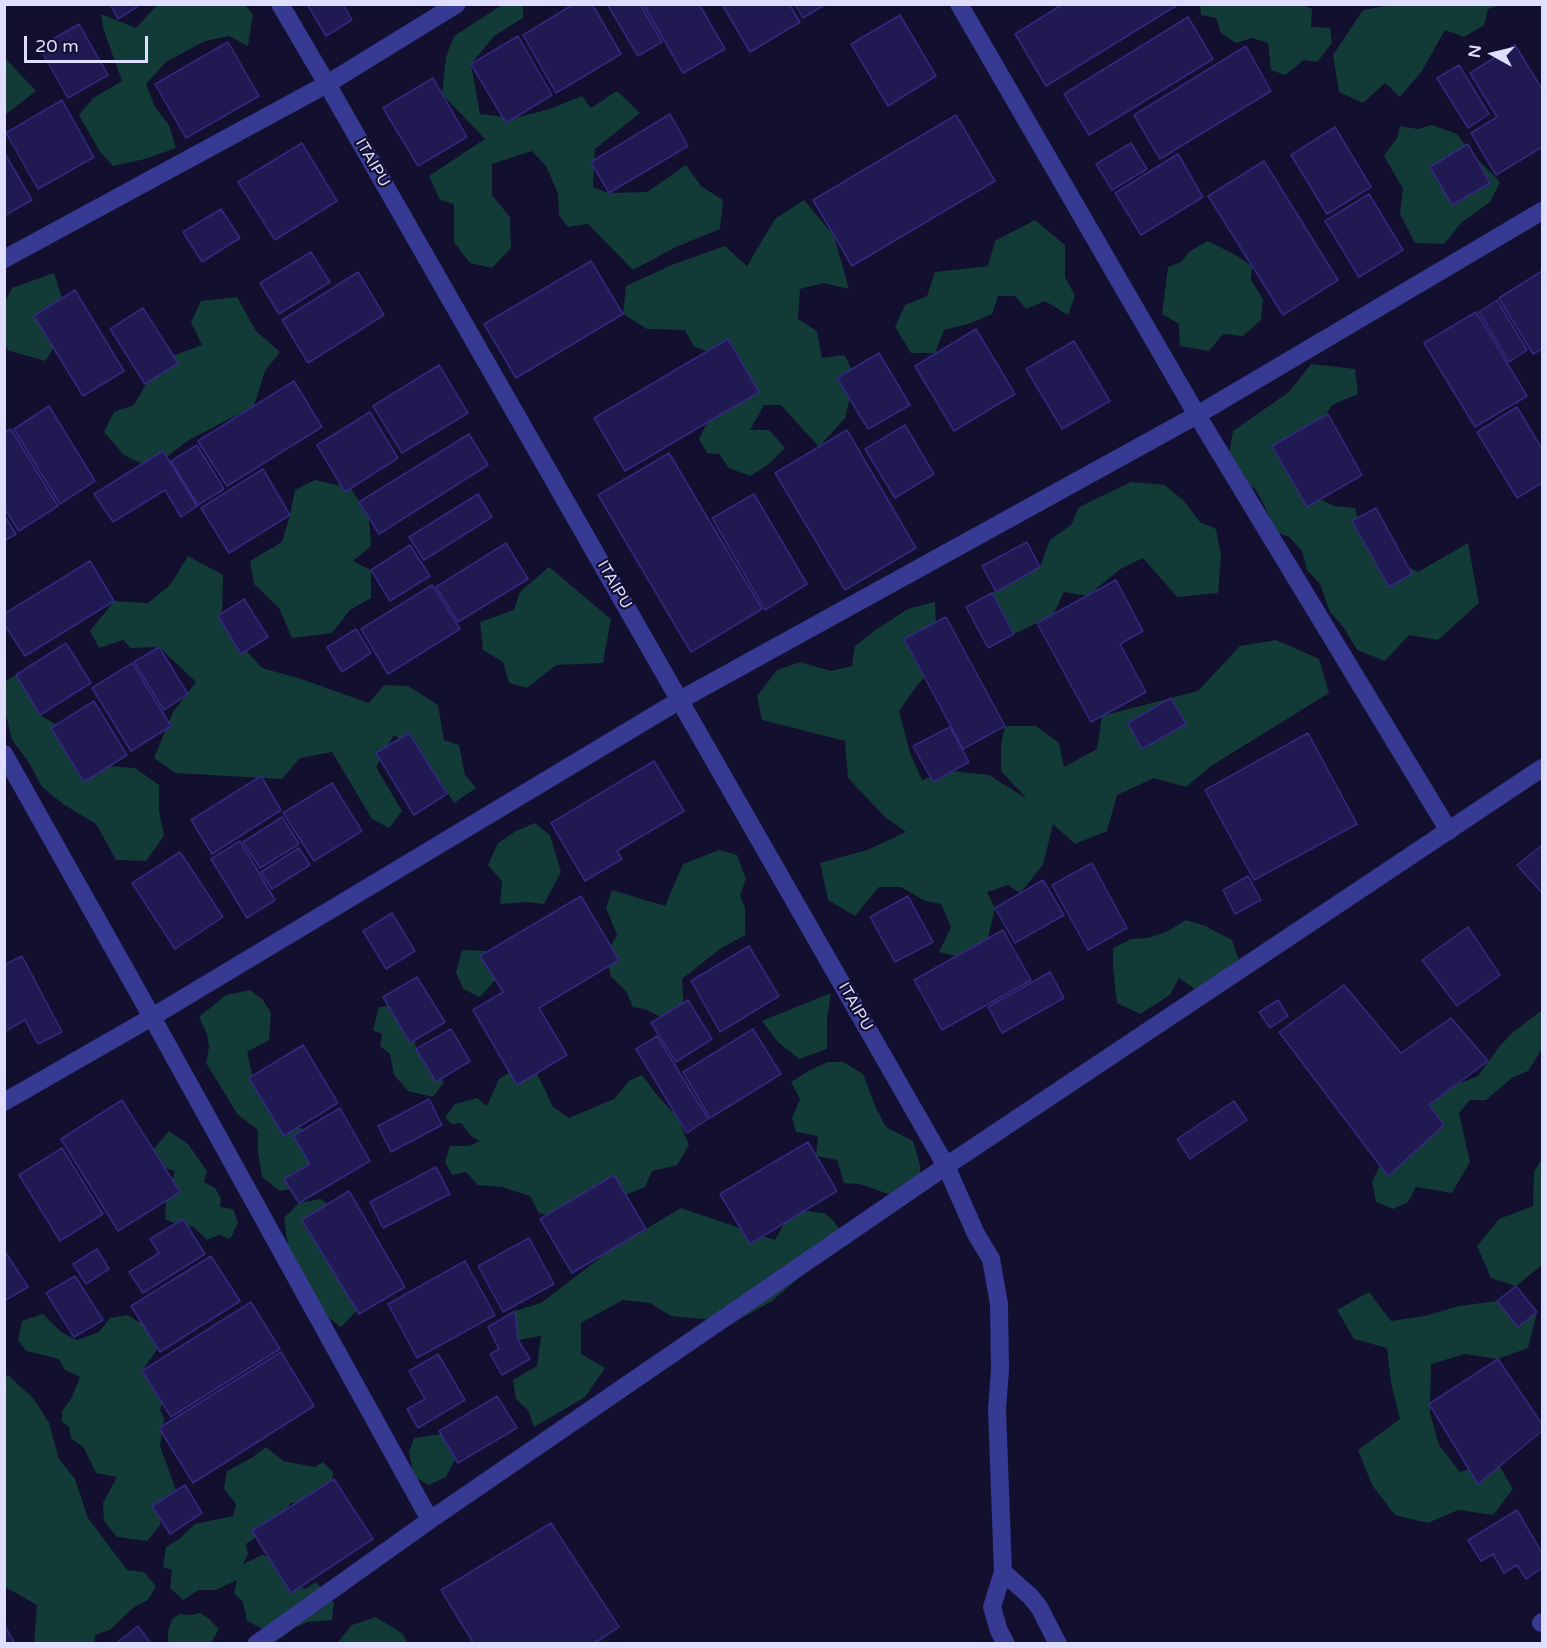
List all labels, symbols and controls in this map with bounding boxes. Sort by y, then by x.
scale bar [27,24,152,62]
north arrow [1463,24,1523,84]
text: 20 m [35,35,79,57]
text: N [1464,44,1486,59]
street label: ITAIPU [351,135,393,191]
street label: ITAIPU [593,557,635,613]
street label: ITAIPU [834,979,876,1035]

